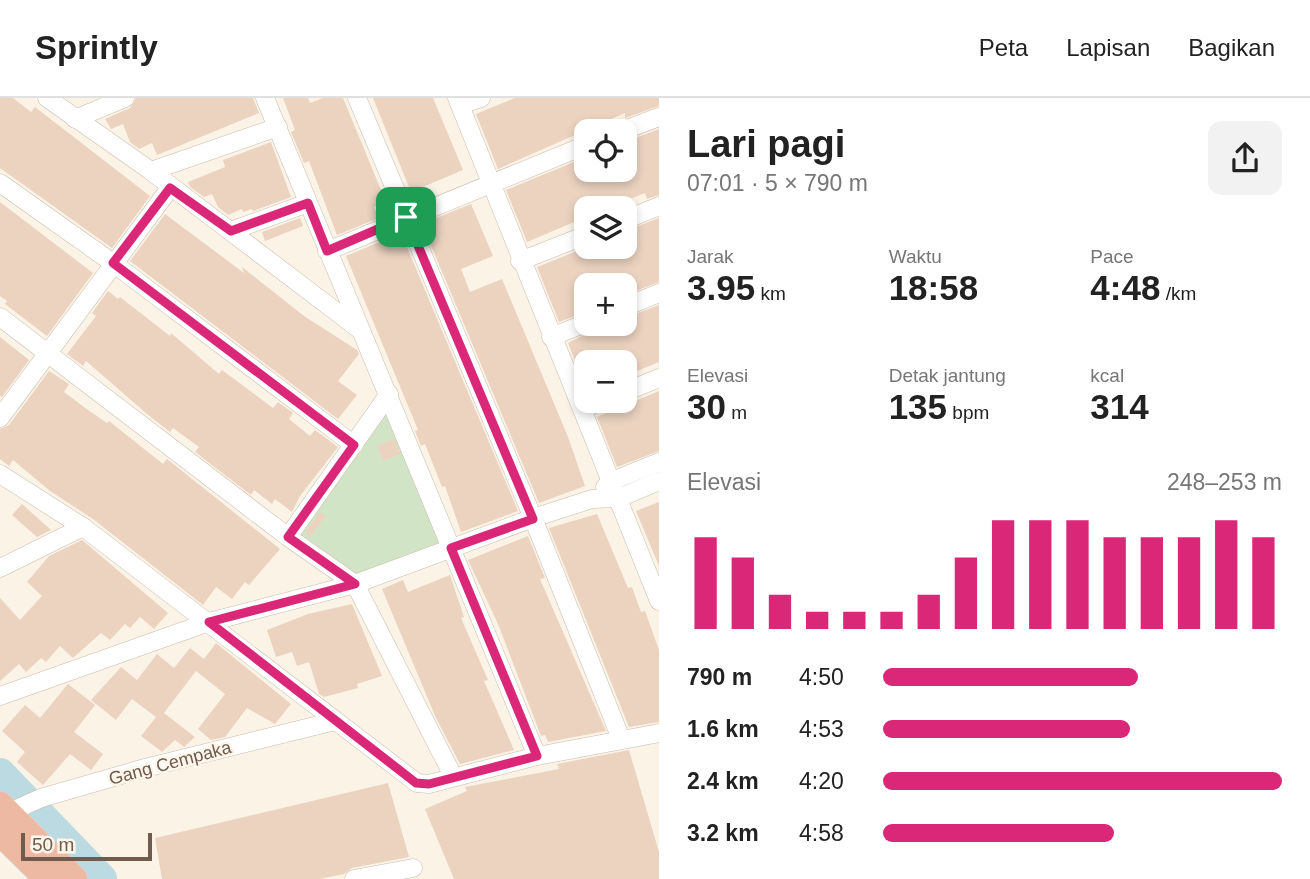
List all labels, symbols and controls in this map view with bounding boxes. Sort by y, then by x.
text: Sprintly [35,29,158,66]
text: Peta [979,34,1028,61]
text: Lapisan [1066,34,1150,61]
text: Bagikan [1188,34,1275,61]
map controls [574,119,637,413]
button: locate [574,119,637,182]
button: share [1208,121,1282,195]
text: Lari pagi [687,123,845,165]
text: 07:01 · 5 × 790 m [687,170,868,196]
pin [376,187,436,247]
button: layers [574,196,637,259]
icon: arrive [387,198,425,236]
text: Jarak [687,246,733,267]
text: Waktu [889,246,942,267]
text: Pace [1090,246,1134,267]
text: 3.95 [687,268,755,307]
text: 18:58 [889,268,978,307]
text: 4:48 [1090,268,1160,307]
button: + [574,273,637,336]
text: km [755,283,786,304]
text: /km [1160,283,1196,304]
button: − [574,350,637,413]
text: Elevasi [687,365,748,386]
text: Detak jantung [889,365,1006,386]
text: kcal [1090,365,1124,386]
text: 30 [687,387,726,426]
text: 135 [889,387,947,426]
text: 314 [1090,387,1149,426]
text: m [726,402,747,423]
text: bpm [947,402,989,423]
text: Elevasi [687,469,761,495]
text: 248–253 m [1167,469,1282,495]
text: 790 m [687,664,752,690]
text: 4:50 [799,664,844,690]
text: 1.6 km [687,716,759,742]
text: 4:53 [799,716,844,742]
street label: Gang Cempaka [107,737,234,789]
text: 2.4 km [687,768,759,794]
text: 4:20 [799,768,844,794]
text: 3.2 km [687,820,759,846]
text: 4:58 [799,820,844,846]
scale bar [21,830,152,862]
text: 50 m [32,834,74,855]

